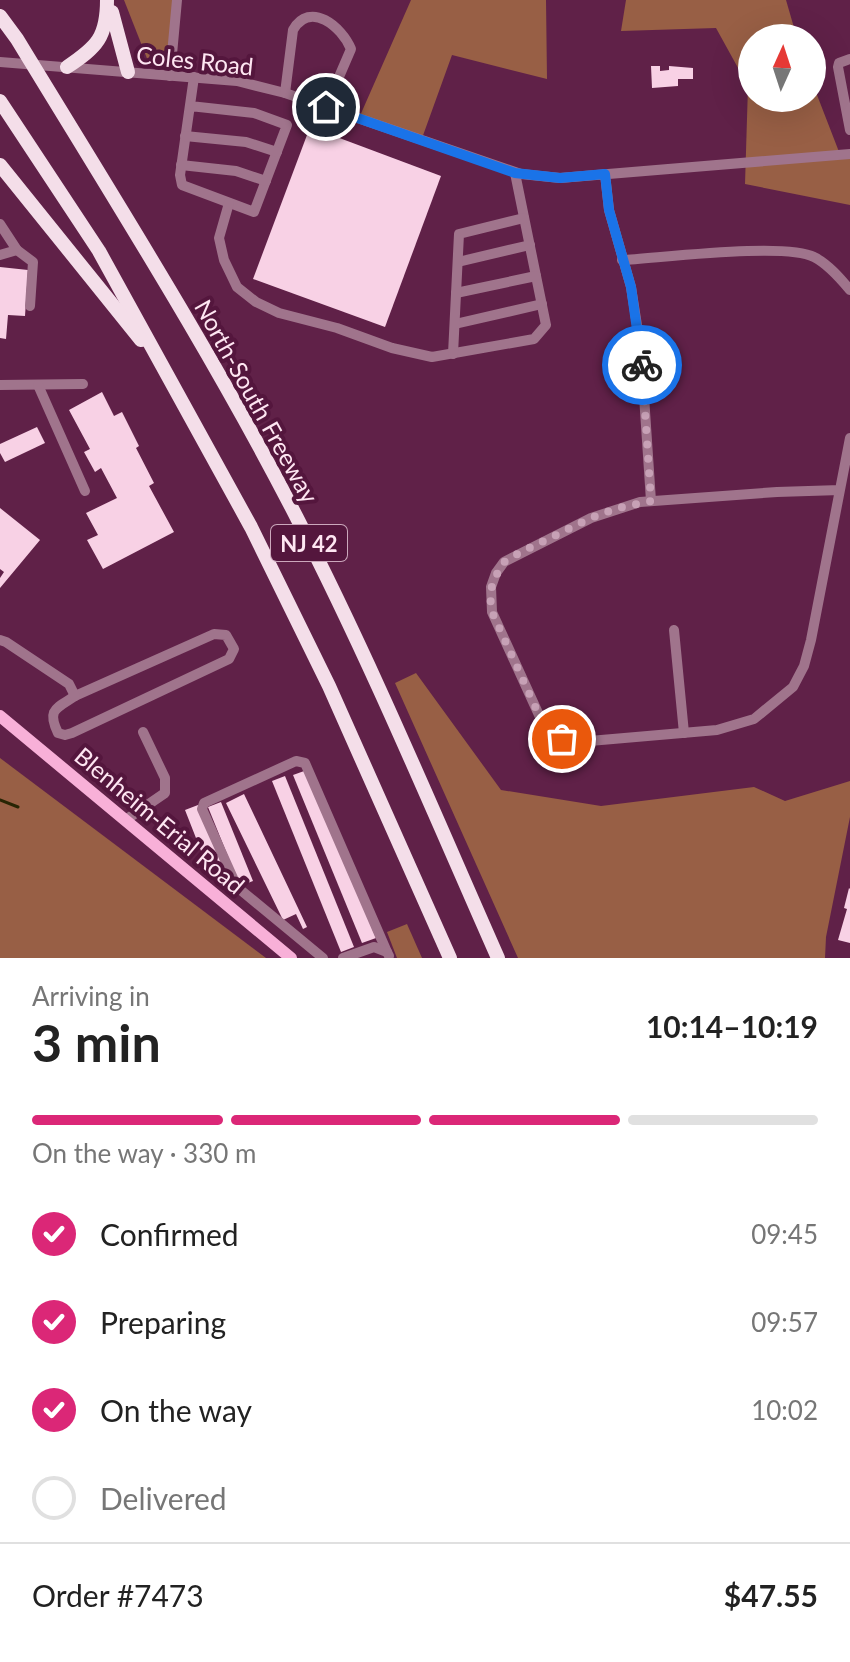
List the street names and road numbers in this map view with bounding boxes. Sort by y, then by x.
street label: Coles Road [135,39,255,81]
street label: North-South Freeway [189,294,325,508]
road number: NJ 42 [271,525,347,561]
street label: Blenheim-Erial Road [69,741,251,899]

